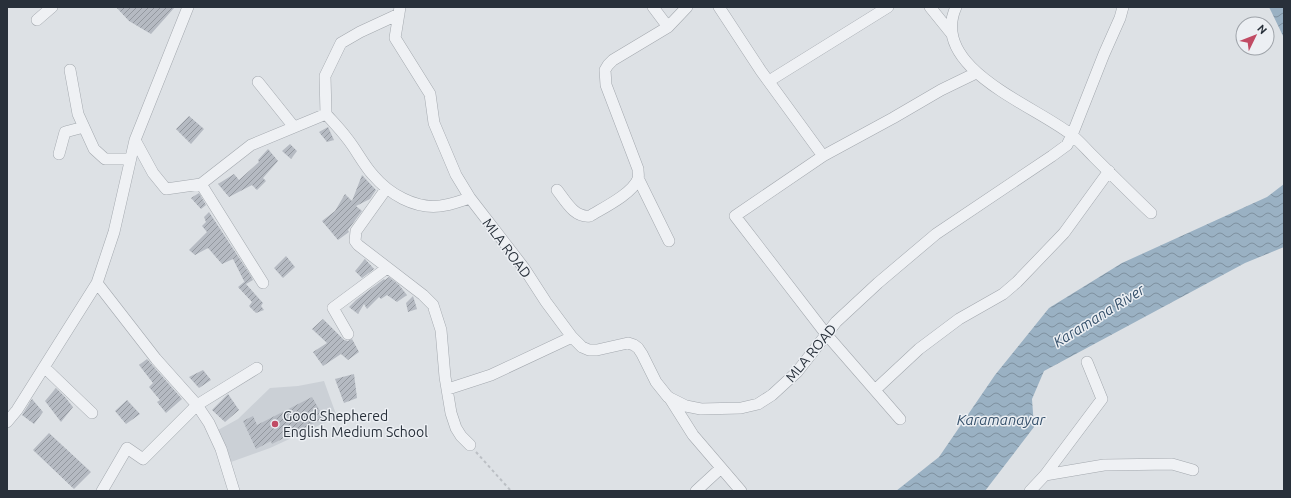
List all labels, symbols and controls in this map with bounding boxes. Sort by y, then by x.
north arrow [1235,16,1275,56]
text: N [1255,22,1270,36]
street label: MLA ROAD [479,215,535,281]
water label: Karamana River [1050,280,1149,350]
street label: MLA ROAD [782,321,840,385]
place label: Good Shephered English Medium School [283,408,428,440]
water label: Karamanayar [957,411,1047,428]
marker: Good Shephered English Medium School [270,419,280,429]

